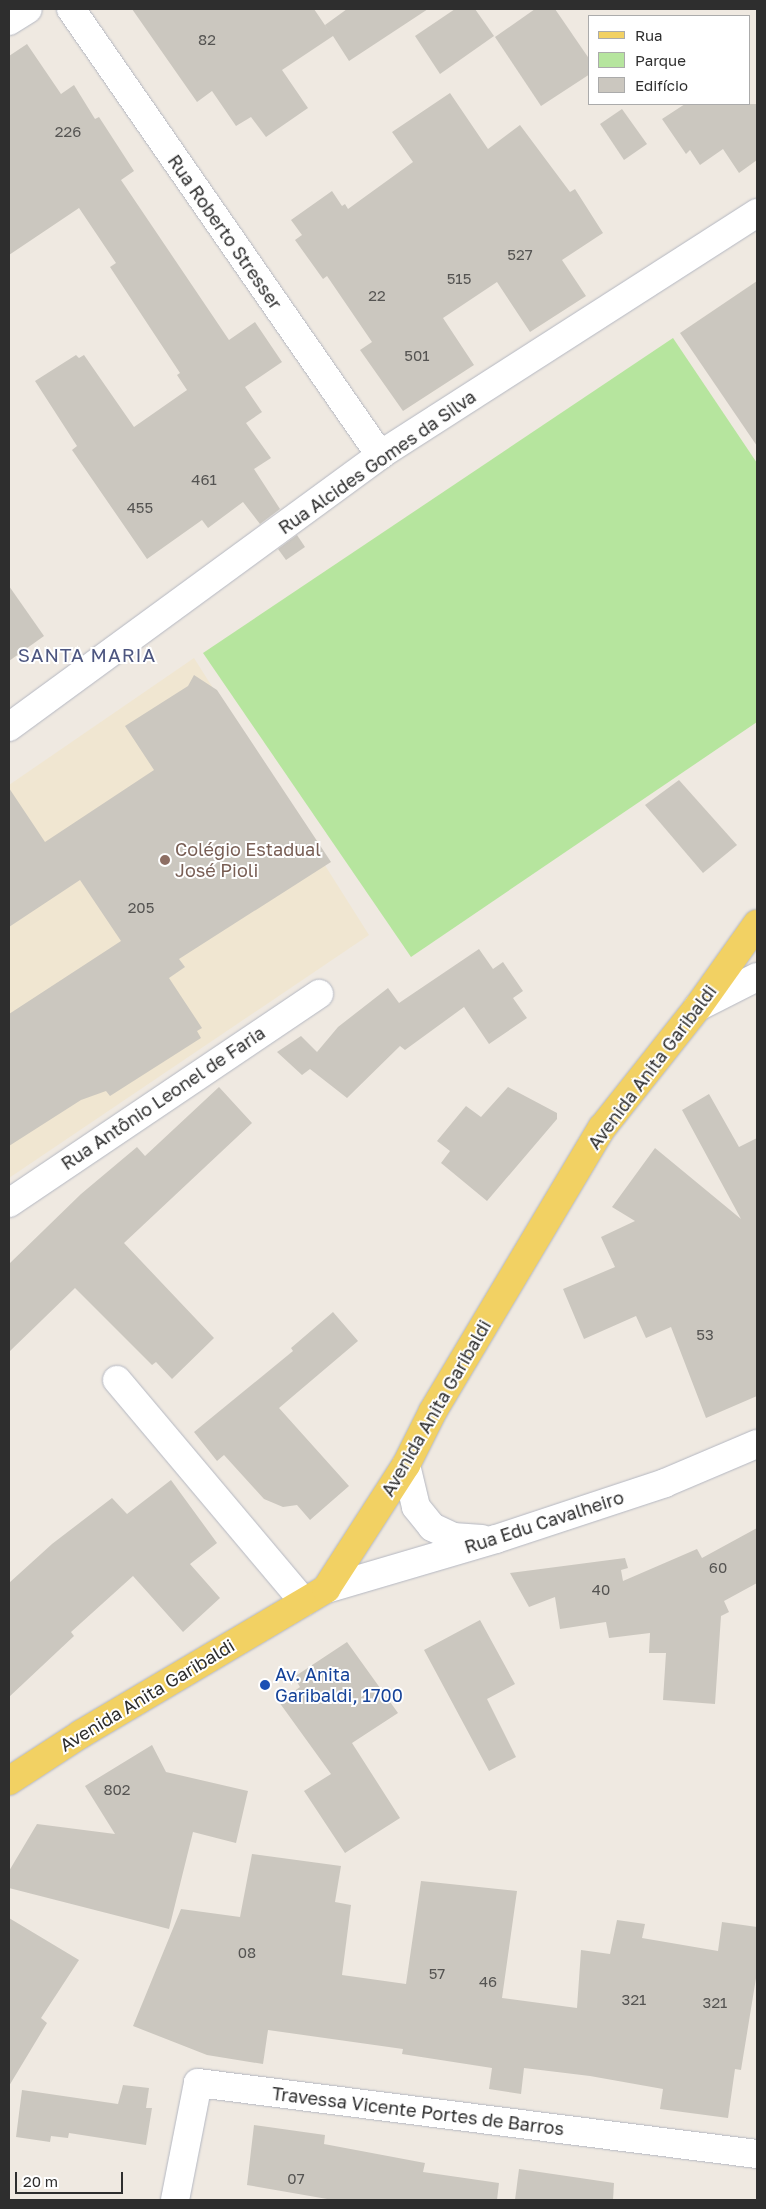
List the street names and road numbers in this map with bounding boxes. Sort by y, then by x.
street label: Rua Roberto Stresser [163,150,287,314]
street label: Rua Alcides Gomes da Silva [274,385,480,539]
street label: Avenida Anita Garibaldi [583,981,721,1153]
street label: Rua Antônio Leonel de Faria [57,1022,269,1174]
street label: Avenida Anita Garibaldi [377,1316,495,1500]
street label: Rua Edu Cavalheiro [462,1486,626,1558]
street label: Avenida Anita Garibaldi [56,1634,238,1756]
street label: Travessa Vicente Portes de Barros [271,2082,565,2140]

